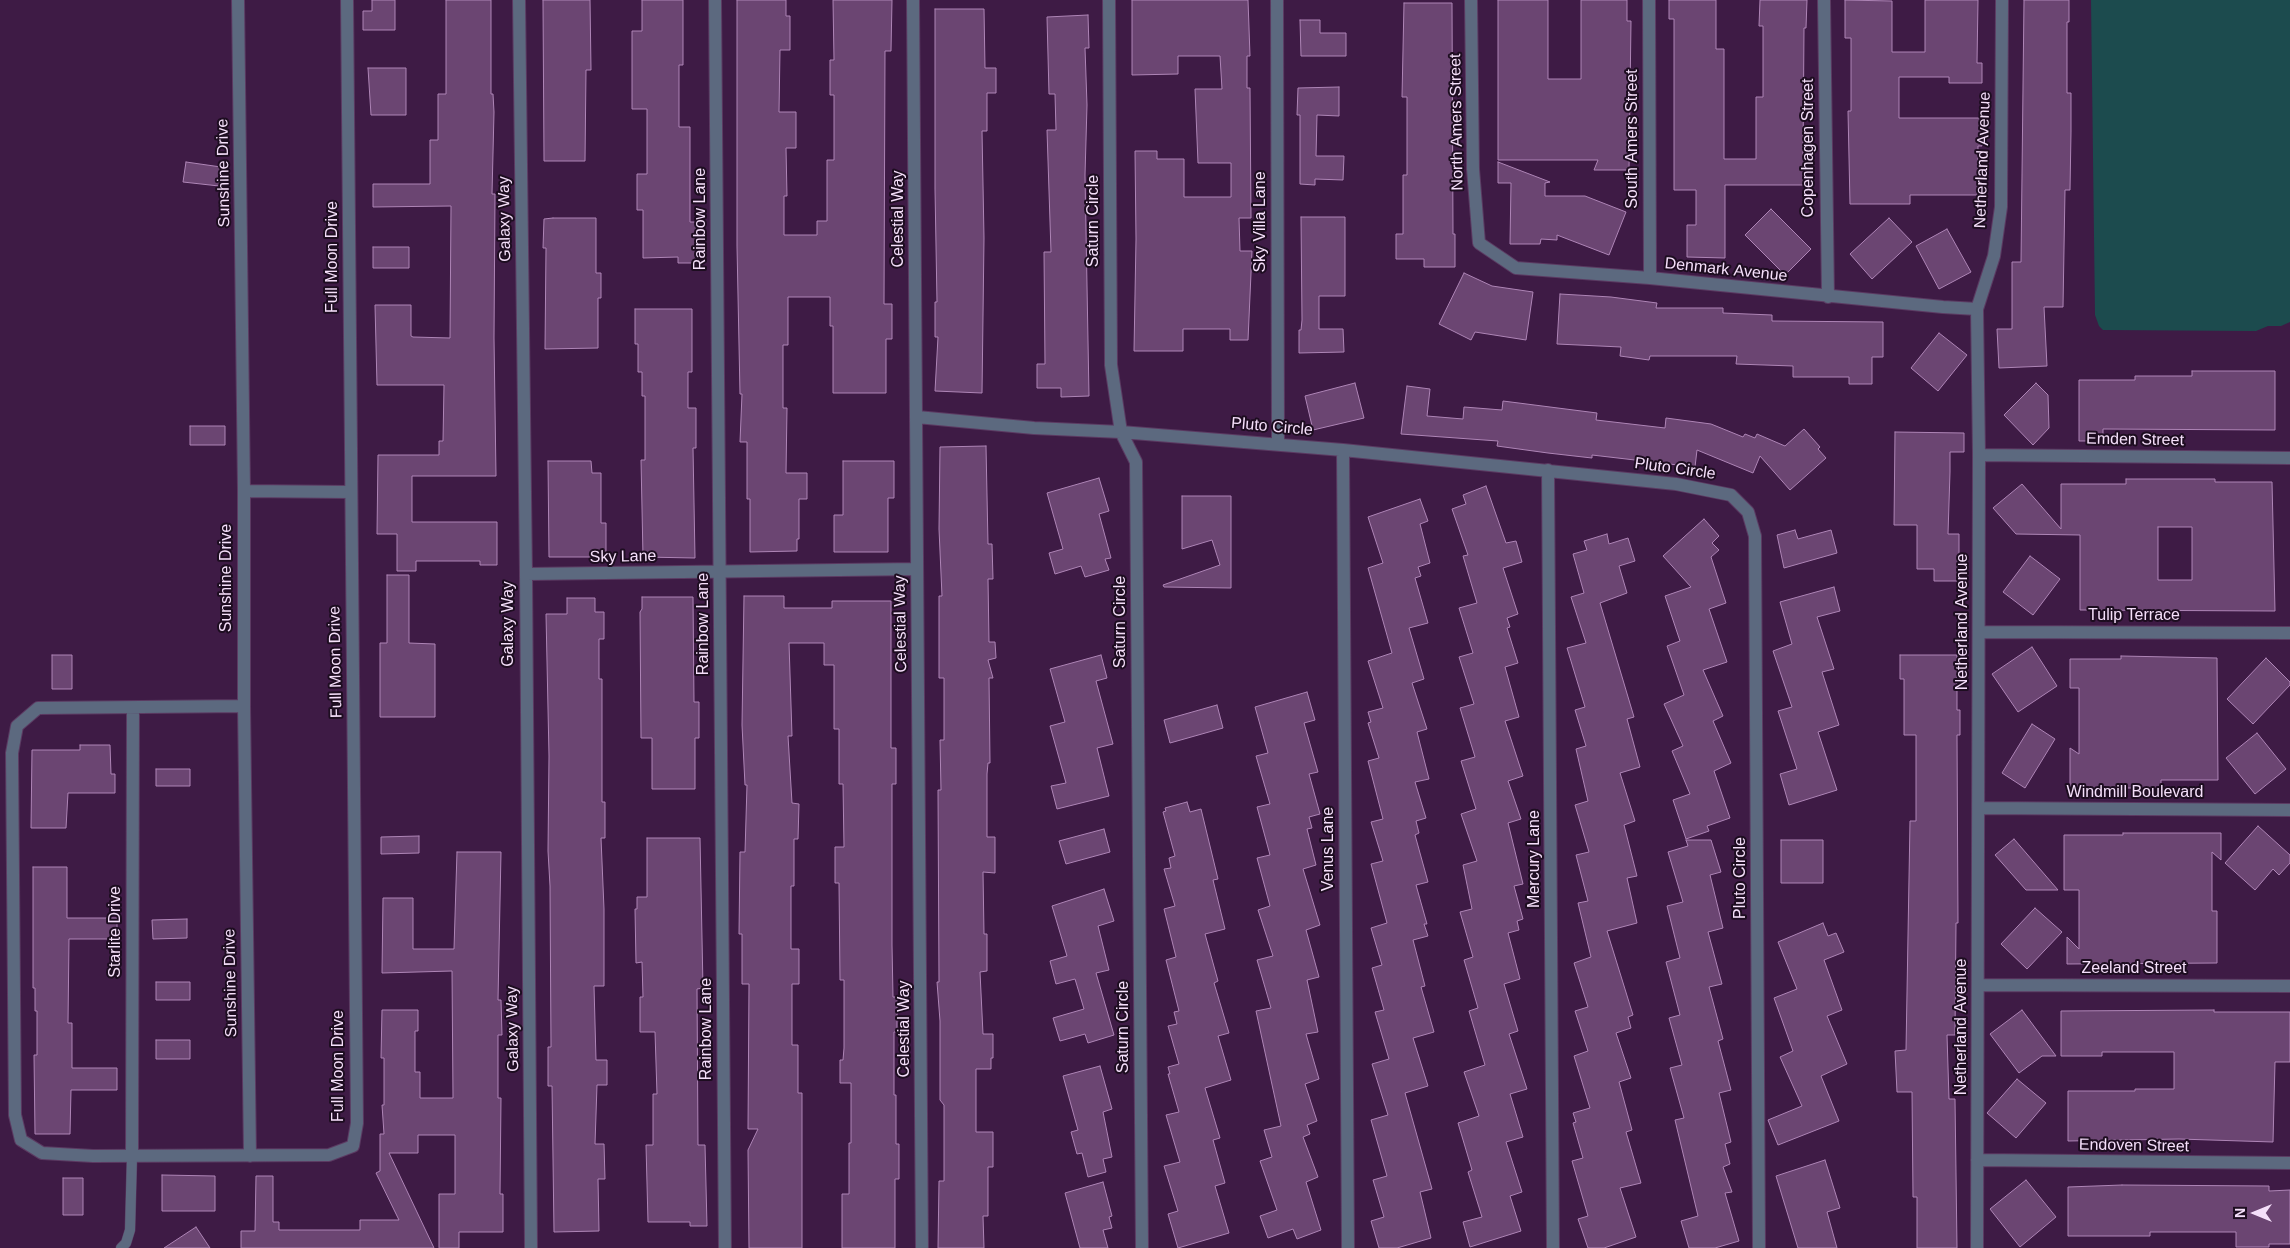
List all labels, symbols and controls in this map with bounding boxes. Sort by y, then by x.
street label: North Amers Street [1446,53,1468,191]
street label: South Amers Street [1623,69,1643,209]
street label: Copenhagen Street [1799,79,1819,217]
street label: Netherland Avenue [1971,91,1995,229]
street label: Sunshine Drive [213,119,235,227]
street label: Rainbow Lane [691,168,711,270]
street label: Celestial Way [889,170,909,268]
street label: Sky Villa Lane [1251,171,1271,273]
street label: Saturn Circle [1084,175,1104,267]
street label: Galaxy Way [495,176,515,262]
street label: Full Moon Drive [323,201,343,313]
street label: Denmark Avenue [1664,254,1788,286]
street label: Pluto Circle [1230,414,1314,440]
street label: Emden Street [2086,430,2184,450]
street label: Pluto Circle [1633,454,1717,484]
street label: Sunshine Drive [217,524,237,632]
street label: Sky Lane [589,547,657,567]
street label: Netherland Avenue [1953,554,1973,690]
street label: Rainbow Lane [694,573,714,675]
street label: Celestial Way [891,575,911,673]
street label: Saturn Circle [1111,576,1131,668]
street label: Galaxy Way [499,581,519,667]
street label: Full Moon Drive [325,606,347,718]
street label: Tulip Terrace [2088,606,2180,626]
street label: Windmill Boulevard [2067,783,2203,803]
street label: Venus Lane [1319,807,1339,891]
street label: Mercury Lane [1525,810,1545,908]
street label: Pluto Circle [1731,837,1751,919]
street label: Starlite Drive [106,886,126,978]
street label: Sunshine Drive [220,929,242,1037]
street label: Netherland Avenue [1952,959,1972,1095]
street label: Zeeland Street [2082,959,2186,979]
street label: Rainbow Lane [697,978,717,1080]
street label: Celestial Way [895,980,915,1078]
street label: Saturn Circle [1114,981,1134,1073]
street label: Galaxy Way [503,986,523,1072]
street label: Full Moon Drive [329,1010,349,1122]
street label: Endoven Street [2079,1135,2189,1157]
north arrow [2230,1188,2280,1238]
text: N [2232,1208,2248,1218]

